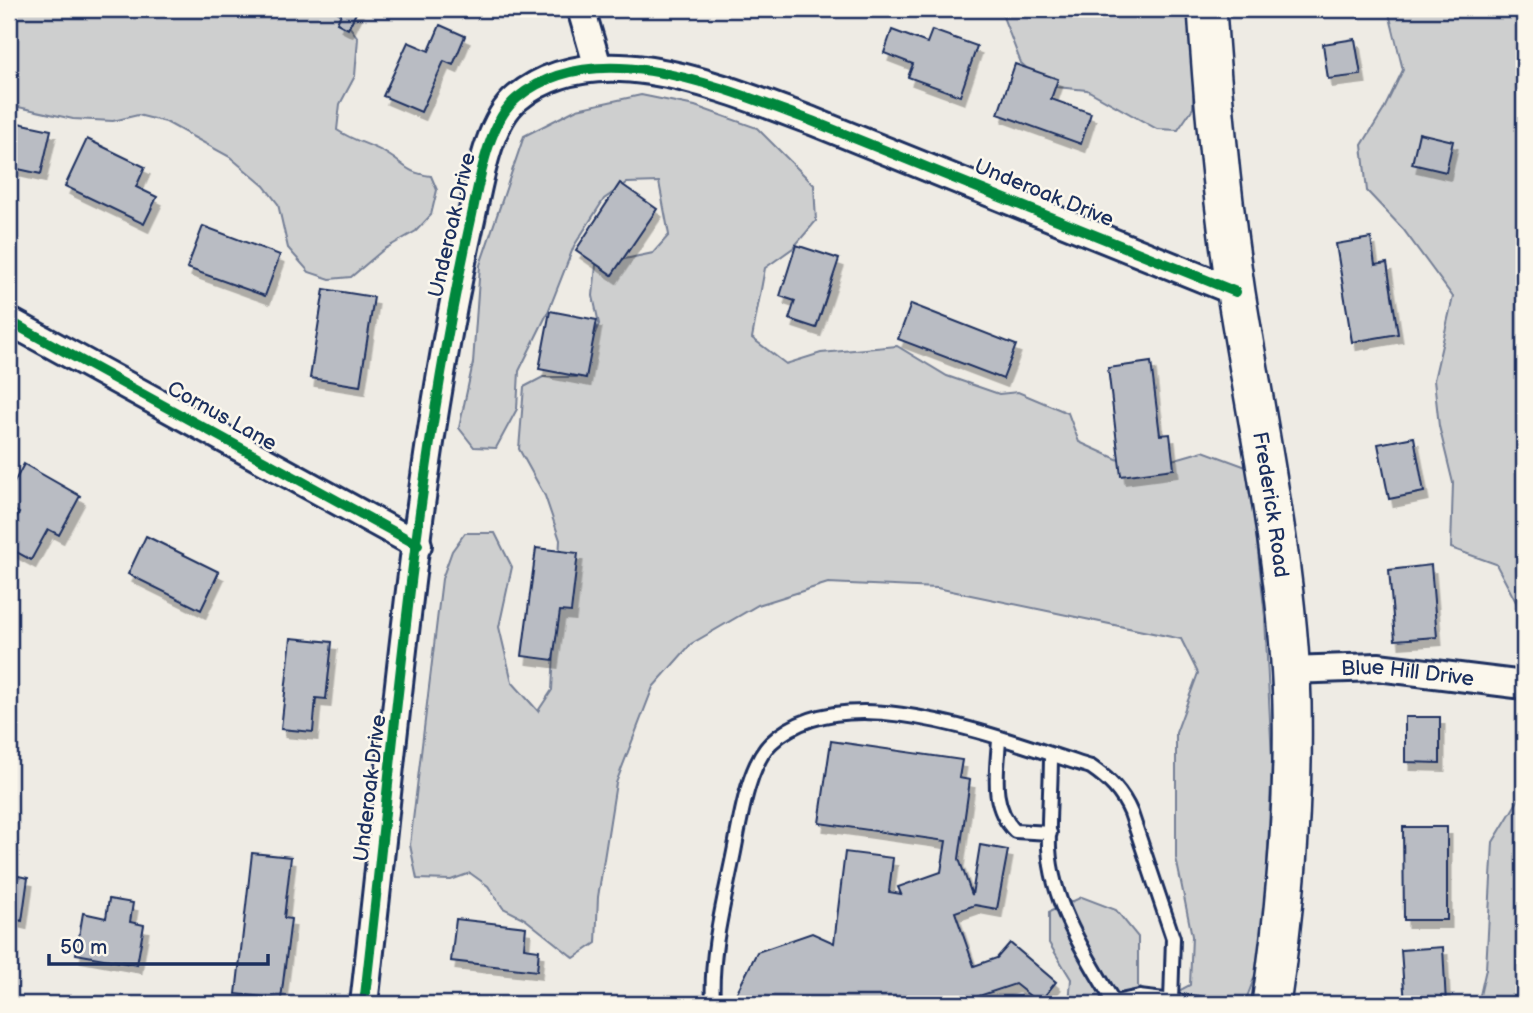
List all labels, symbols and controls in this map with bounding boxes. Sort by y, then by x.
street label: Underoak Drive [423,150,481,300]
street label: Underoak Drive [971,154,1117,232]
street label: Cornus Lane [163,376,281,456]
street label: Frederick Road [1248,430,1294,579]
street label: Blue Hill Drive [1341,654,1476,691]
street label: Underoak Drive [349,713,391,863]
scale bar [49,922,268,966]
text: 50 m [60,935,107,960]

